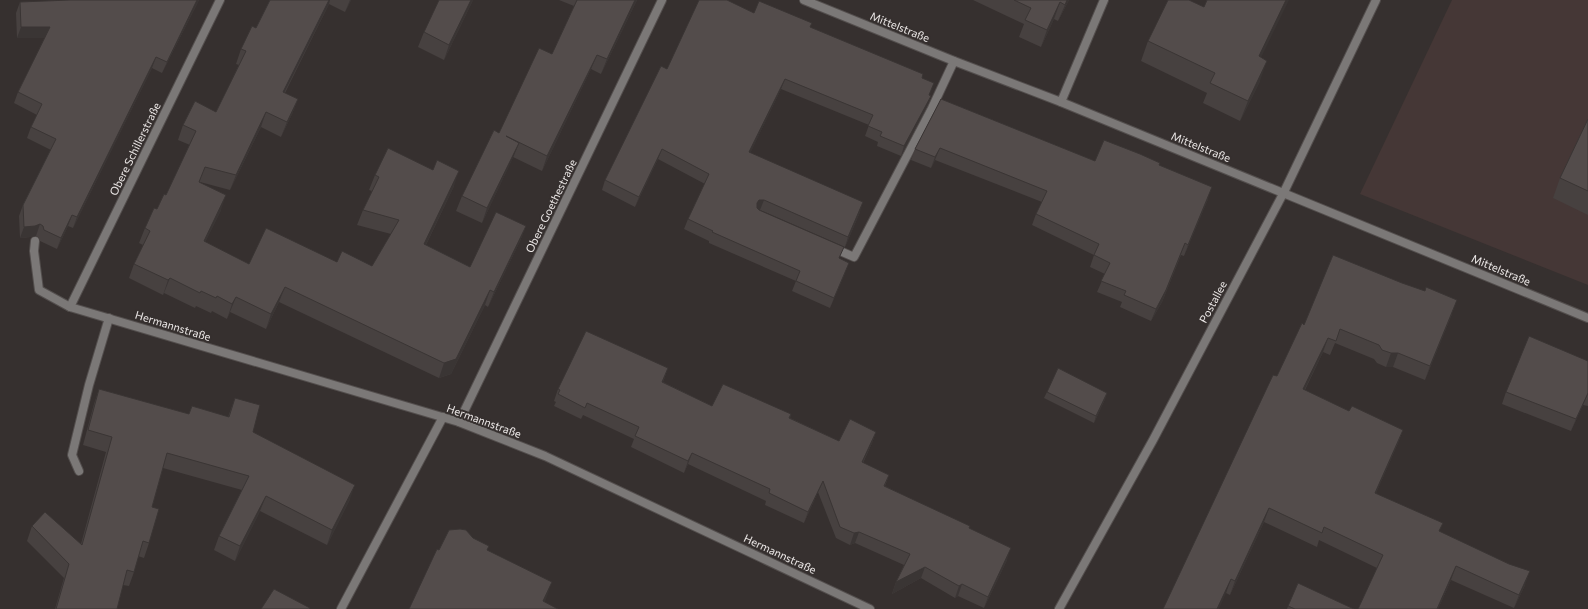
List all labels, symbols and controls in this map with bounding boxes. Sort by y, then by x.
street label: Mittelstraße [869,9,932,44]
street label: Obere Schillerstraße [106,100,163,197]
street label: Mittelstraße [1170,129,1233,164]
street label: Obere Goethestraße [522,157,579,255]
street label: Mittelstraße [1470,251,1533,288]
street label: Postallee [1196,278,1229,325]
street label: Hermannstraße [134,308,213,343]
street label: Hermannstraße [445,401,523,440]
street label: Hermannstraße [742,531,819,576]

